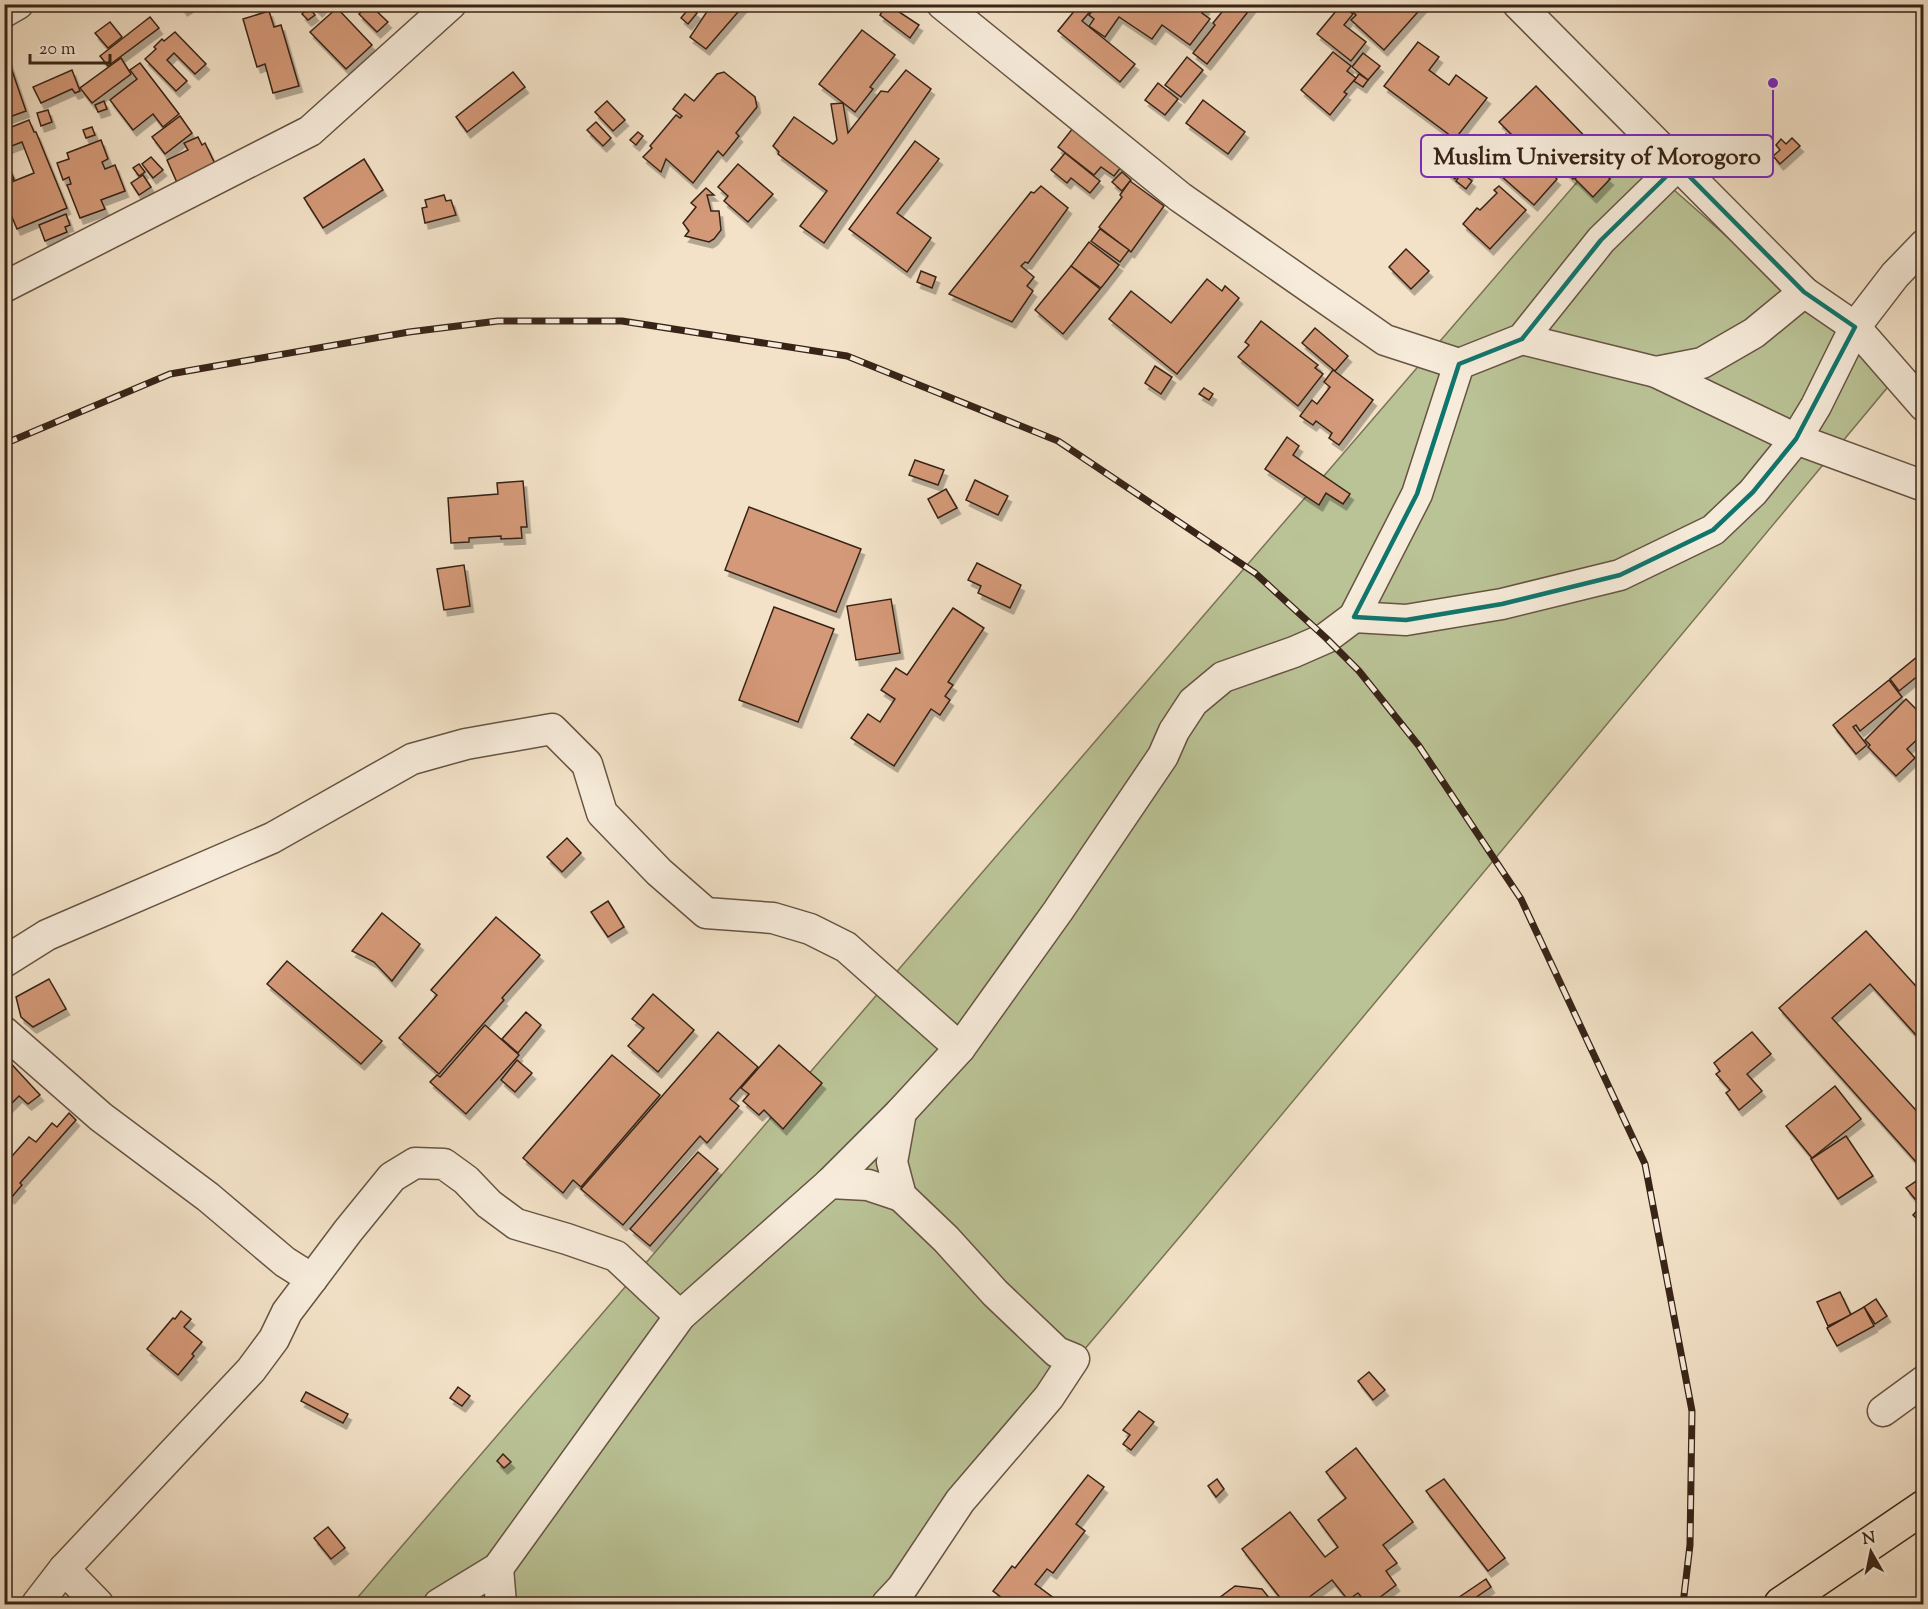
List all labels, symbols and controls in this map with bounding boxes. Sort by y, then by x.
scale bar [30,27,110,65]
text: 20 m [39,37,76,63]
callout: Muslim University of Morogoro [1421,135,1773,177]
text: Muslim University of Morogoro [1433,141,1761,175]
north arrow [1841,1522,1901,1582]
text: N [1861,1527,1877,1552]

